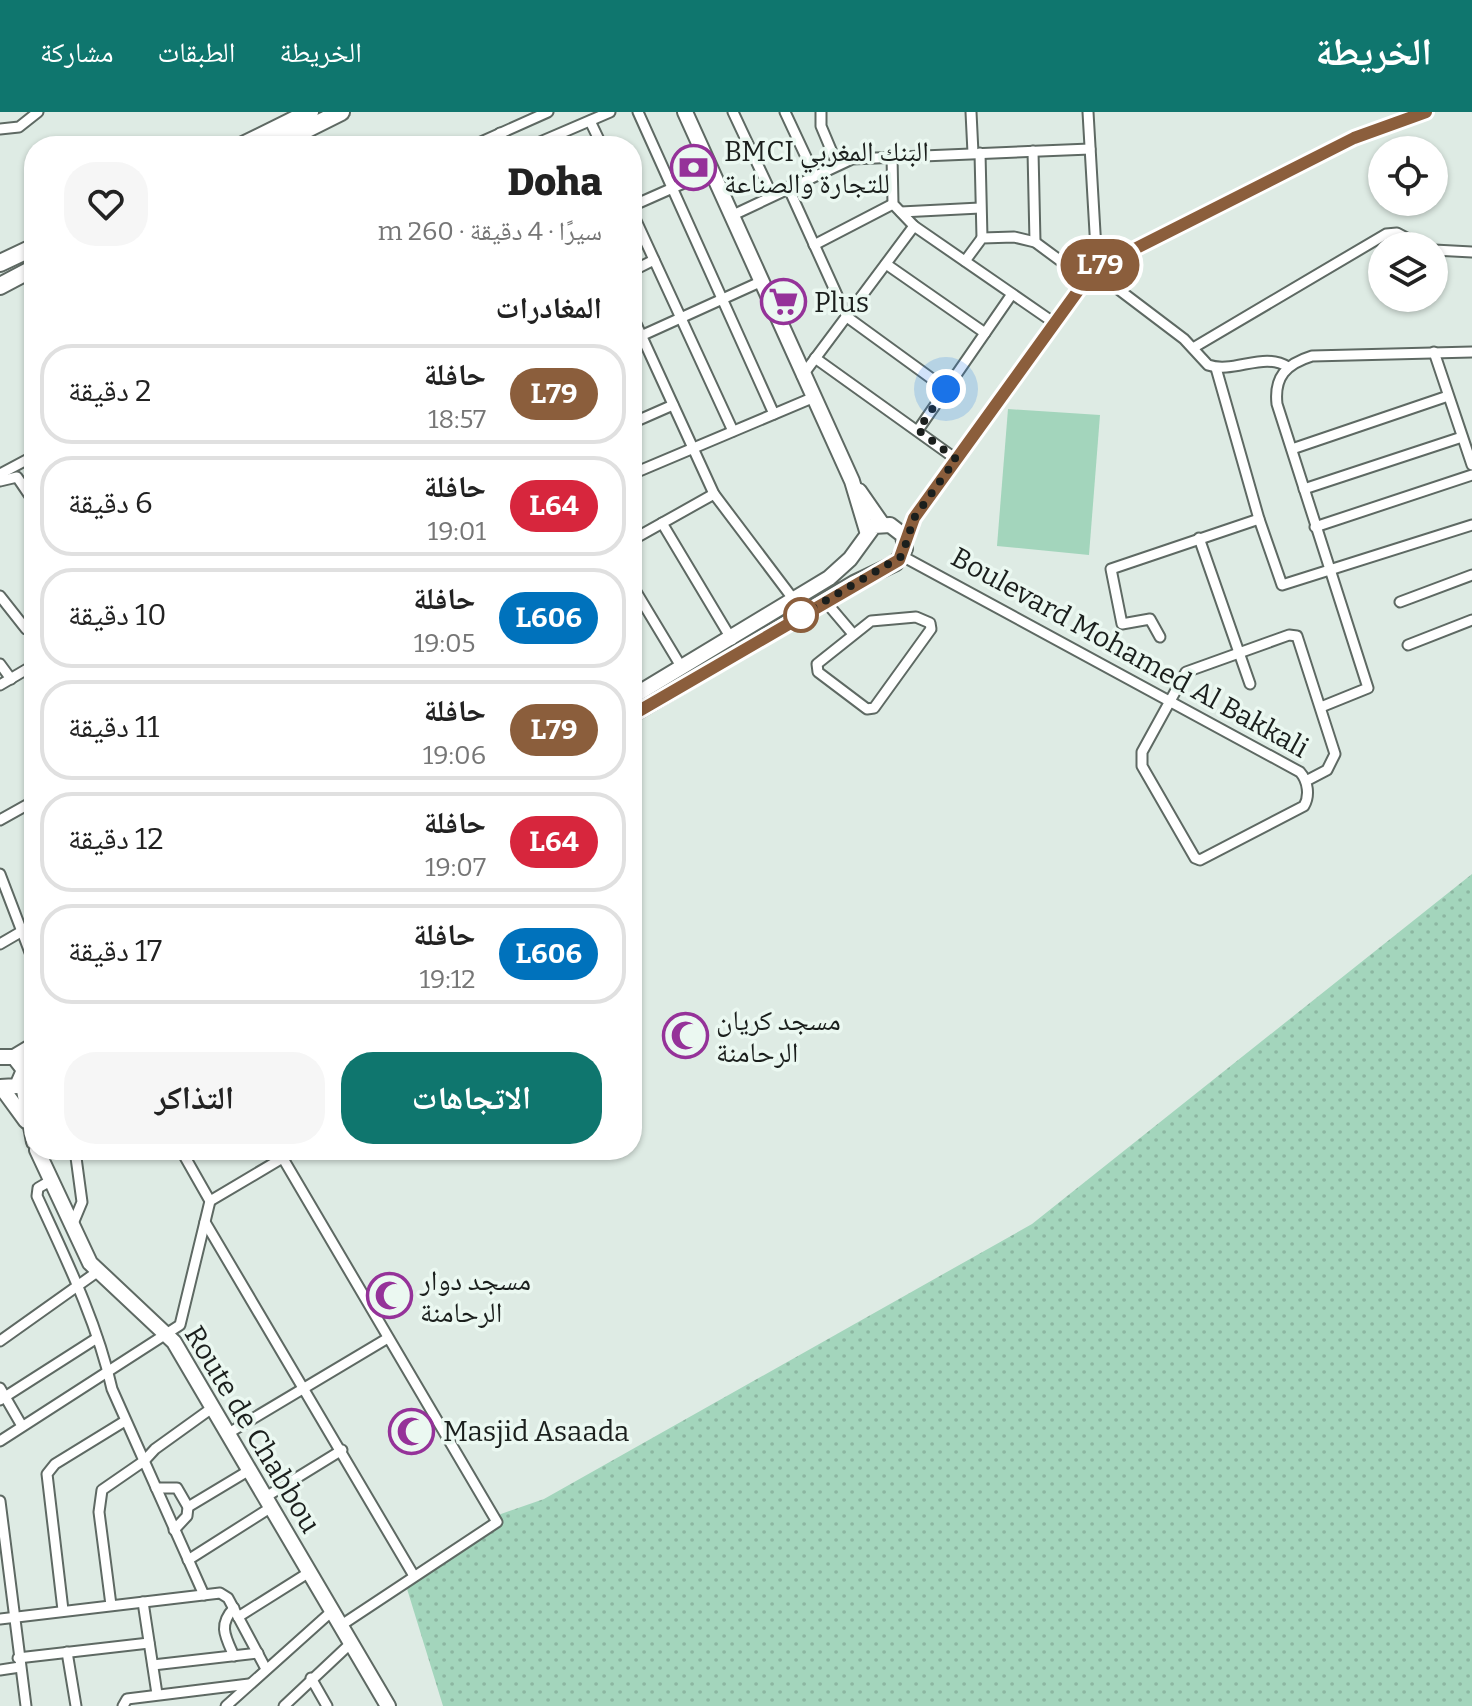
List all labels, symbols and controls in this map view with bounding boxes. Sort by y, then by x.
text: الخريطة [1315,29,1432,75]
text: مشاركة [40,36,114,69]
text: الطبقات [158,36,235,69]
text: الخريطة [279,36,362,69]
place label: BMCI البنك المغربي للتجارة والصناعة [724,135,929,200]
map controls [1368,136,1448,312]
button: locate [1368,136,1448,216]
bank icon: BMCI البنك المغربي للتجارة والصناعة [669,143,717,191]
text: Doha [507,159,602,205]
button: heart [64,162,148,246]
text: سيرًا · 4 دقيقة · 260 m [378,216,602,247]
button: layers [1368,232,1448,312]
line badge: L79 [1054,239,1146,291]
text: L79 [1076,248,1124,281]
supermarket icon: Plus [759,278,807,326]
place label: Plus [814,286,869,319]
text: المغادرات [495,290,602,326]
text: حافلة [424,357,486,393]
your location [926,369,966,409]
text: 2 دقيقة [68,373,151,409]
text: L79 [530,377,578,410]
text: 18:57 [428,404,486,435]
text: حافلة [424,469,486,505]
text: 6 دقيقة [68,485,153,521]
text: L64 [529,489,579,522]
text: 19:01 [428,516,486,547]
street label: Boulevard Mohamed Al Bakkali [945,540,1314,765]
text: حافلة [413,581,475,617]
text: 10 دقيقة [68,597,166,633]
unlabelled marker [784,598,818,632]
text: L606 [515,601,582,634]
text: 19:05 [414,628,475,659]
text: حافلة [424,693,486,729]
text: 11 دقيقة [68,709,159,745]
text: L79 [530,713,578,746]
text: 19:06 [423,740,486,771]
text: حافلة [424,805,486,841]
text: 12 دقيقة [68,821,164,857]
text: L64 [529,825,579,858]
text: 19:07 [425,852,486,883]
text: حافلة [413,917,475,953]
text: 17 دقيقة [68,933,162,969]
text: L606 [515,937,582,970]
text: 19:12 [420,964,475,995]
place label: مسجد كريان الرحامنة [716,1004,841,1069]
mosque icon: مسجد كريان الرحامنة [661,1012,709,1060]
button: التذاكر [64,1052,325,1144]
button: الاتجاهات [341,1052,602,1144]
place label: مسجد دوار الرحامنة [419,1264,531,1329]
mosque icon: مسجد دوار الرحامنة [365,1272,413,1320]
street label: Route de Chabbou [178,1320,327,1539]
mosque icon: Masjid Asaada [388,1407,436,1455]
place label: Masjid Asaada [443,1415,629,1448]

